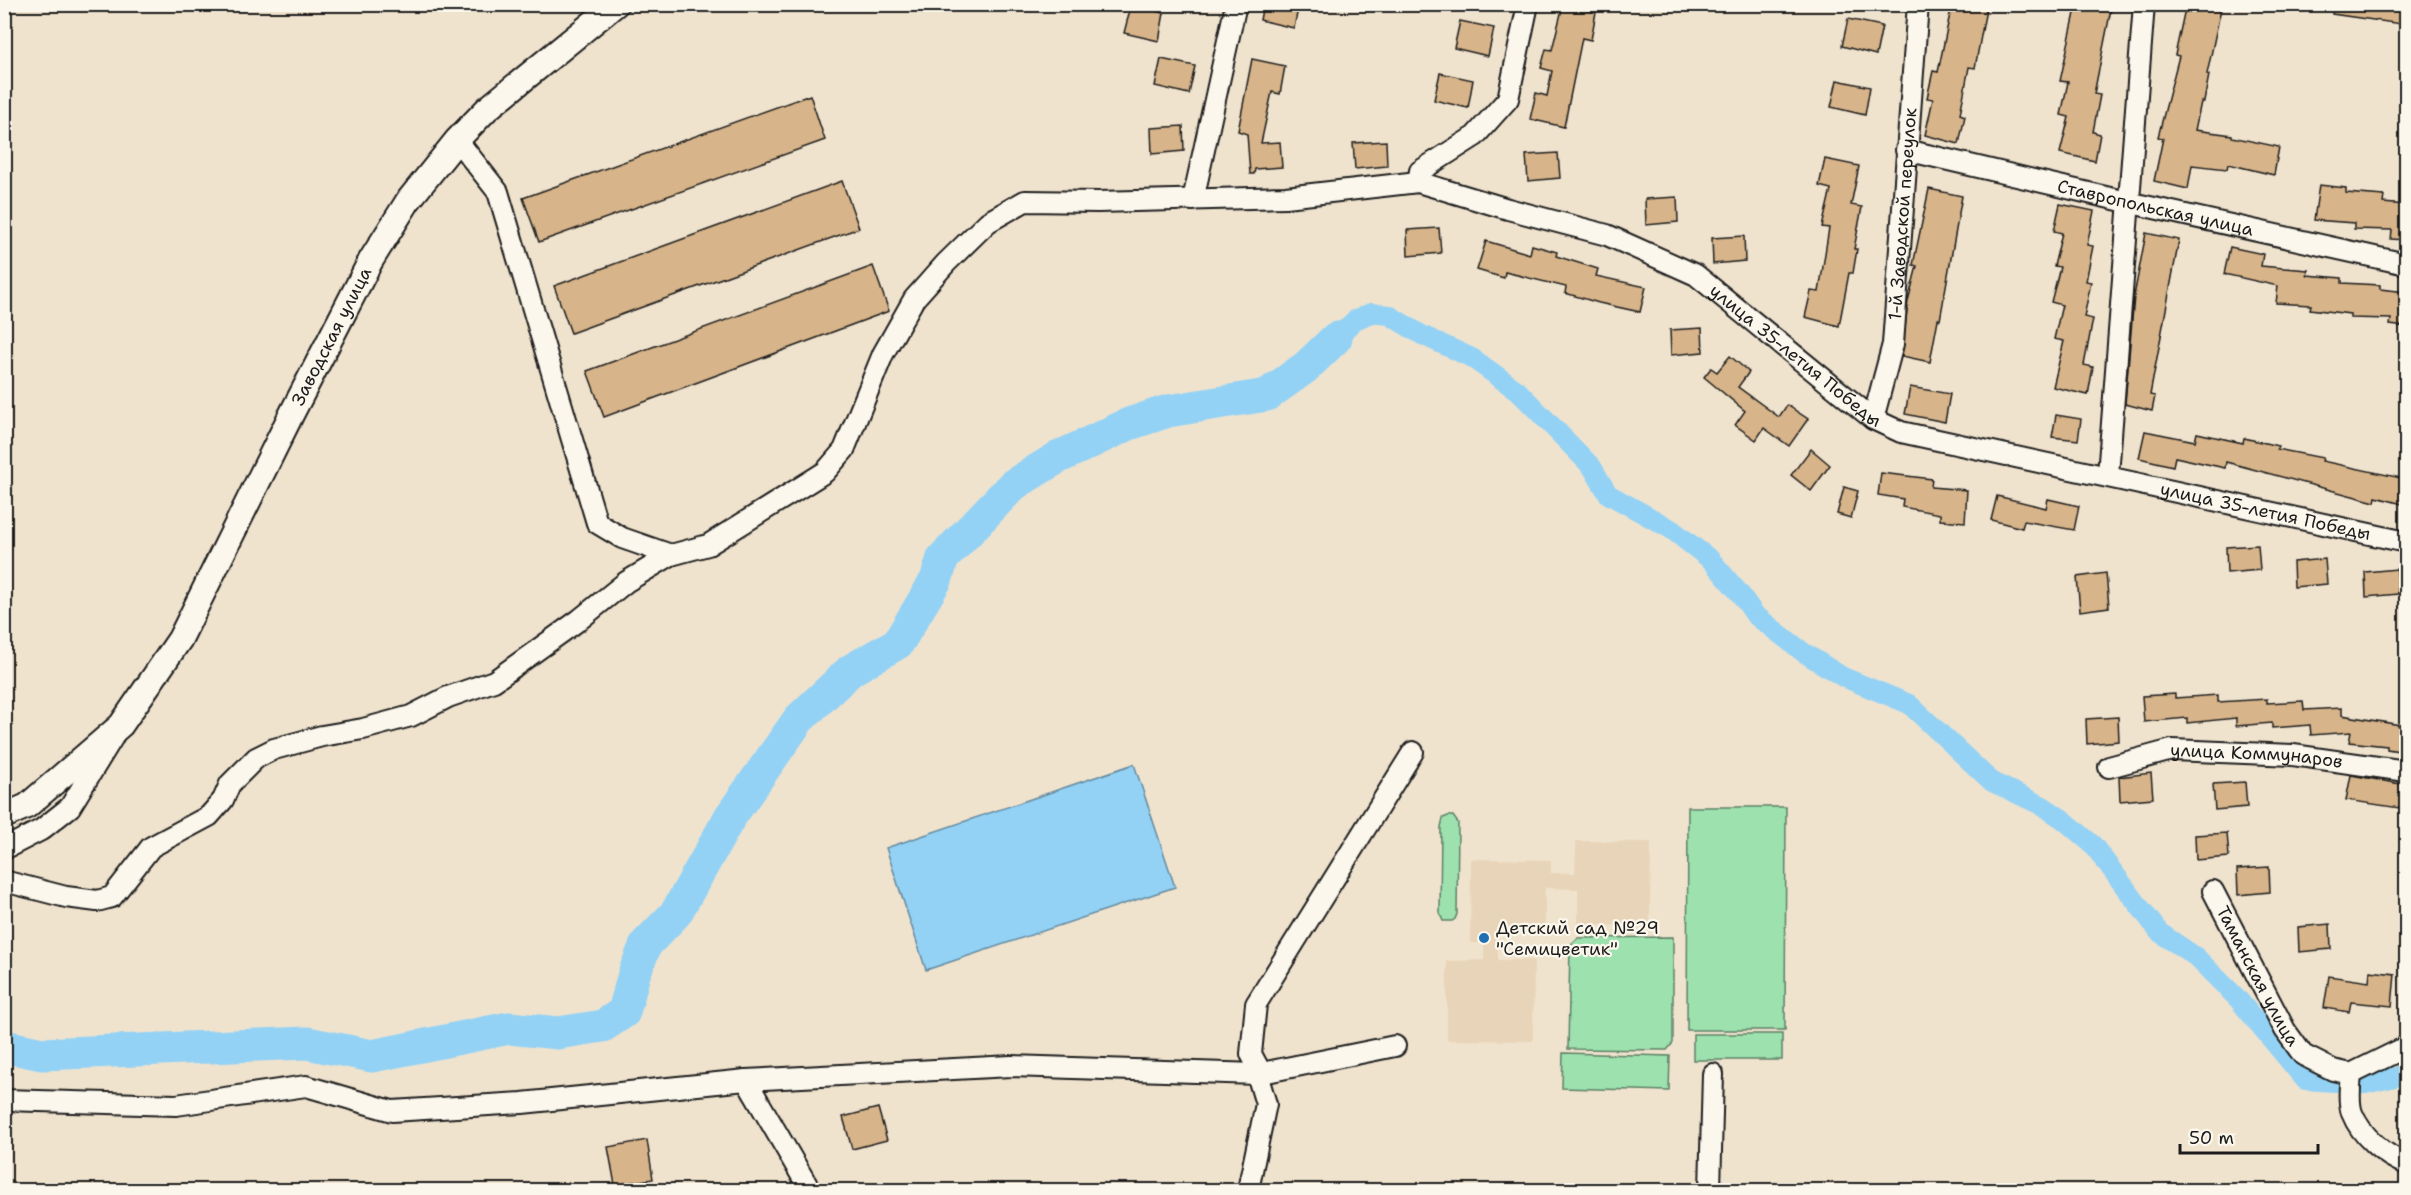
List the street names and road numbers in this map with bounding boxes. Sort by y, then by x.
street label: 1-й Заводской переулок [1883,106,1922,321]
street label: Ставропольская улица [2055,174,2256,242]
street label: Заводская улица [286,263,377,410]
street label: улица 35-летия Победы [1704,279,1885,433]
street label: улица 35-летия Победы [2158,477,2373,546]
street label: улица Коммунаров [2170,738,2344,774]
street label: Таманская улица [2211,902,2305,1051]

